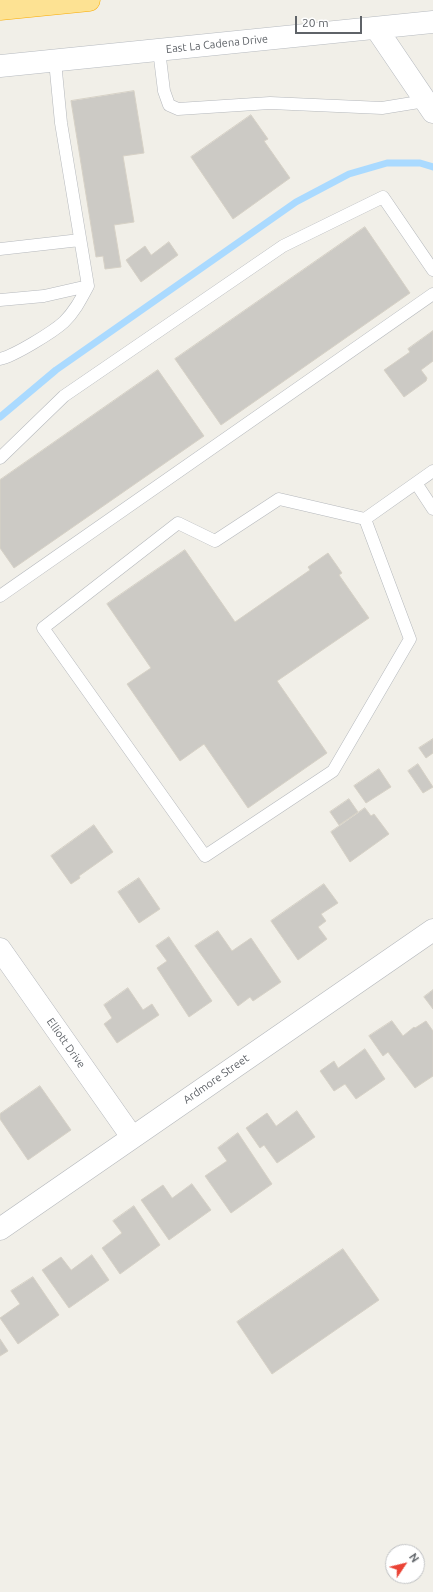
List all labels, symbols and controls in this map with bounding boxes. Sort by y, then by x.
scale bar [297,8,364,34]
text: 20 m [302,16,329,29]
street label: East La Cadena Drive [165,32,269,56]
street label: Elliott Drive [44,1015,88,1071]
street label: Ardmore Street [181,1051,251,1107]
north arrow [385,1544,425,1584]
text: N [407,1551,421,1564]

